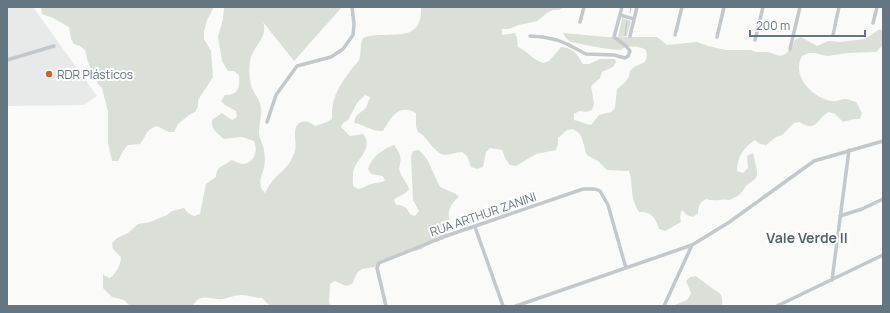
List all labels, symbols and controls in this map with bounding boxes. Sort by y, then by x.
scale bar [750,12,865,38]
text: 200 m [756,17,790,34]
place label: RDR Plásticos [57,66,133,83]
marker: RDR Plásticos [44,69,54,79]
street label: RUA ARTHUR ZANINI [427,188,539,240]
district label: Vale Verde II [766,228,848,247]

